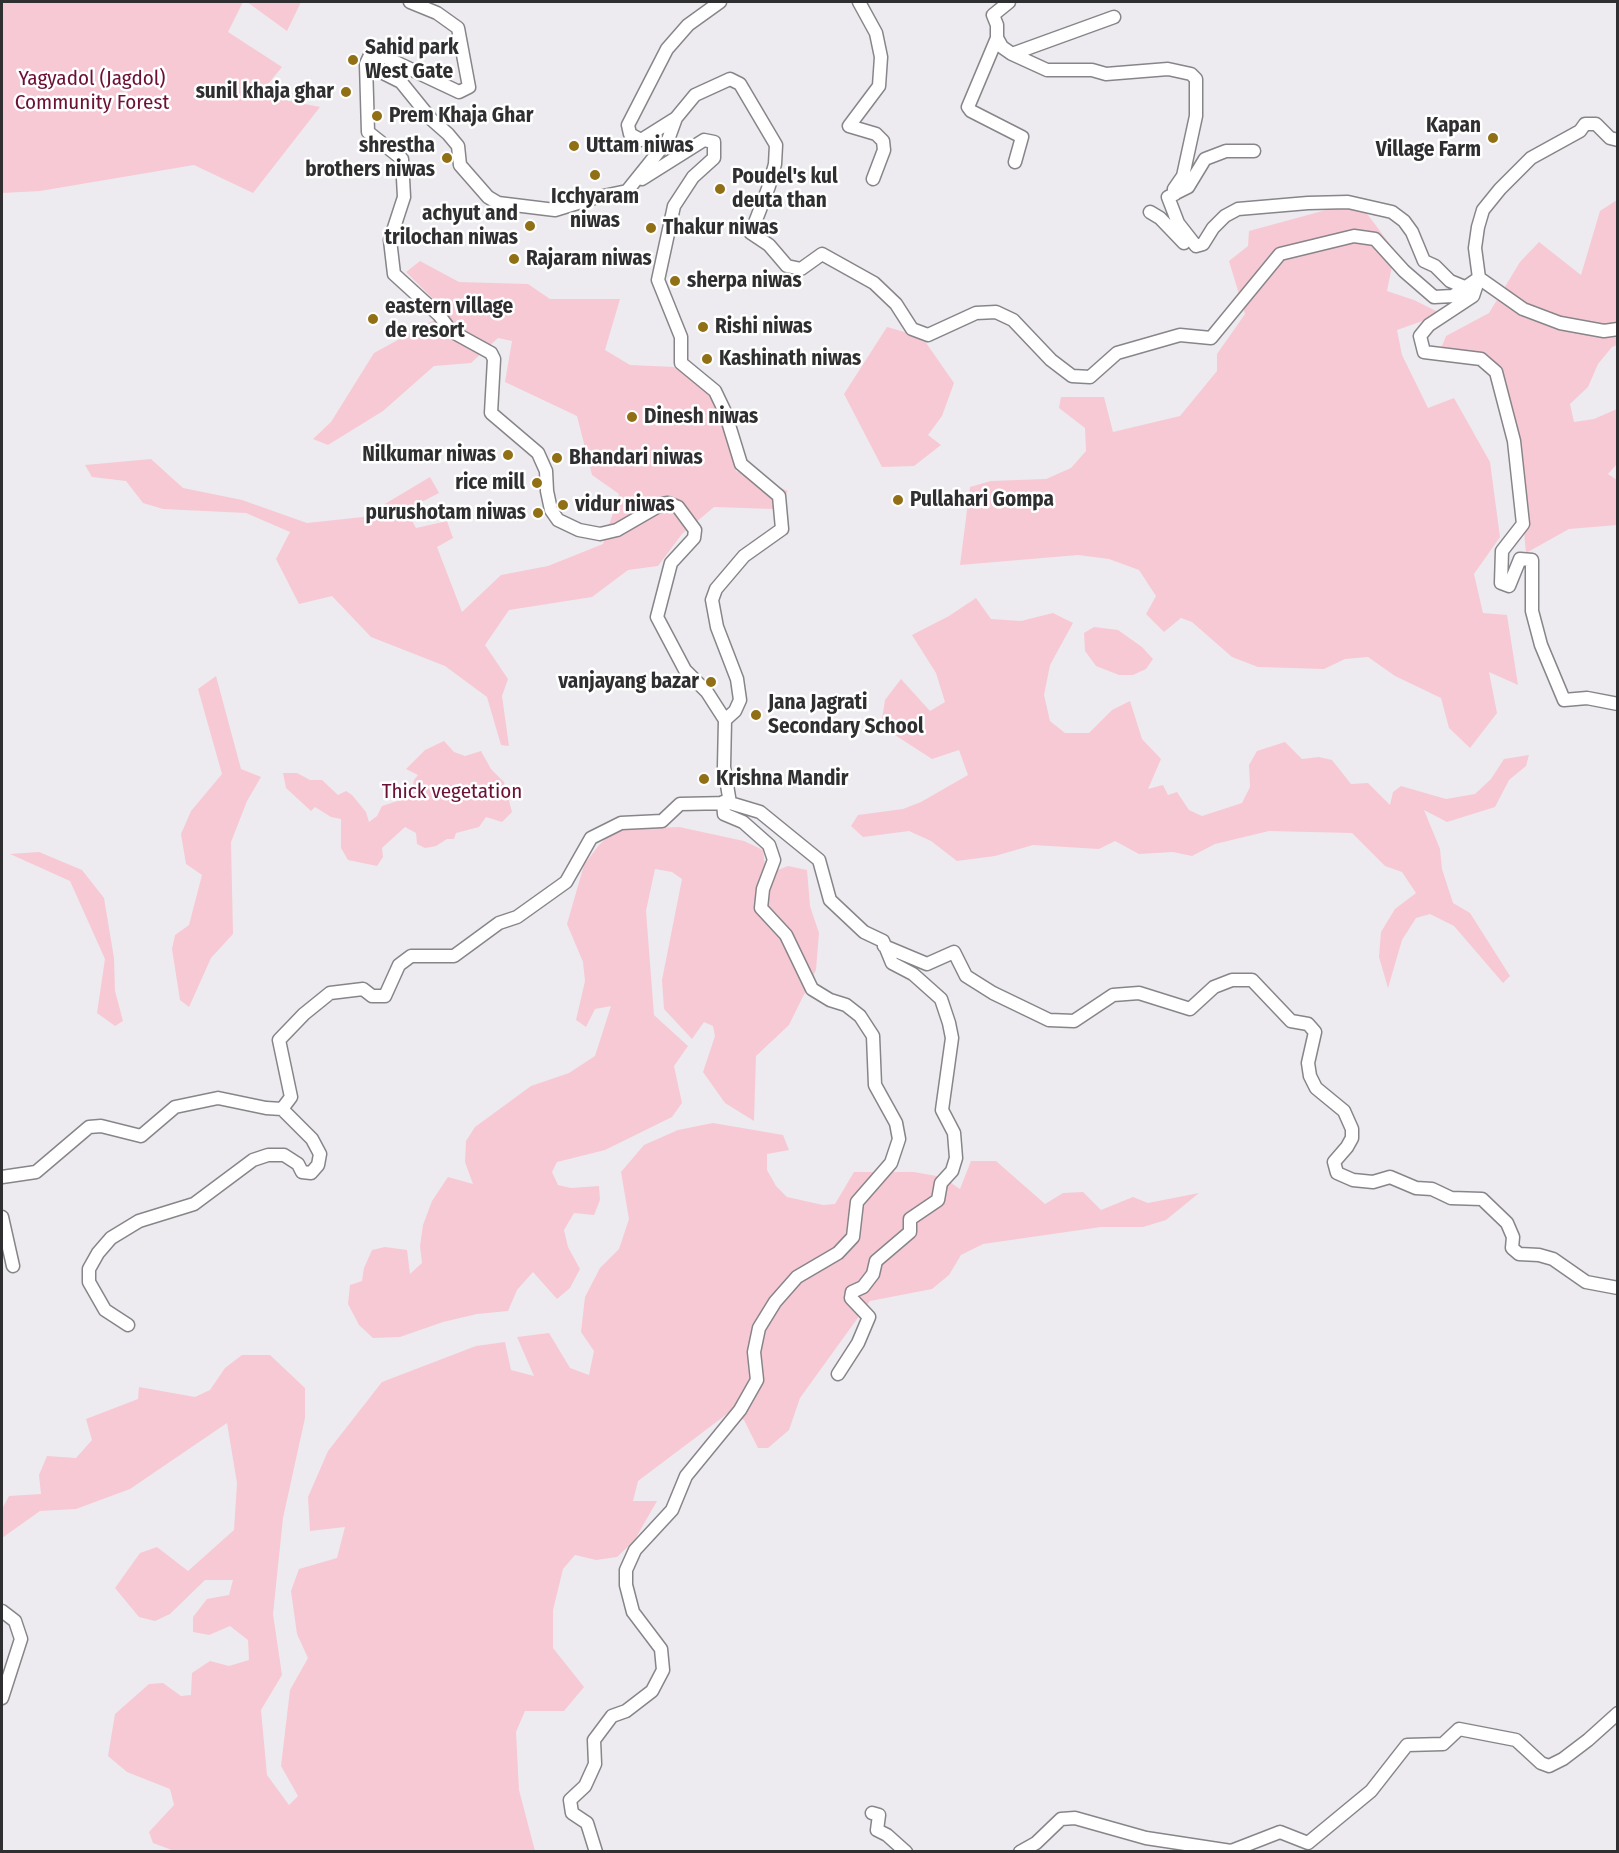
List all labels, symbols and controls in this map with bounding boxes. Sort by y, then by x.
place label: Sahid park West Gate [365,35,459,85]
marker: Sahid park West Gate [346,53,360,67]
park label: Yagyadol (Jagdol) Community Forest [15,66,169,116]
place label: sunil khaja ghar [196,79,334,105]
marker: sunil khaja ghar [339,85,353,99]
place label: Prem Khaja Ghar [389,103,533,129]
marker: Prem Khaja Ghar [370,109,384,123]
place label: Kapan Village Farm [1376,113,1481,163]
marker: Kapan Village Farm [1486,131,1500,145]
place label: shrestha brothers niwas [305,133,435,183]
place label: Uttam niwas [586,133,694,159]
marker: Uttam niwas [567,139,581,153]
marker: shrestha brothers niwas [440,151,454,165]
place label: Poudel's kul deuta than [732,164,838,214]
marker: Icchyaram niwas [588,168,602,182]
marker: Poudel's kul deuta than [713,182,727,196]
place label: Icchyaram niwas [551,184,639,234]
place label: achyut and trilochan niwas [385,201,518,251]
place label: Thakur niwas [663,215,778,241]
marker: achyut and trilochan niwas [523,219,537,233]
marker: Thakur niwas [644,221,658,235]
place label: Rajaram niwas [526,246,652,272]
marker: Rajaram niwas [507,252,521,266]
place label: sherpa niwas [687,268,802,294]
marker: sherpa niwas [668,274,682,288]
place label: eastern village de resort [385,294,513,344]
marker: eastern village de resort [366,312,380,326]
place label: Rishi niwas [715,314,812,340]
marker: Rishi niwas [696,320,710,334]
place label: Kashinath niwas [719,346,861,372]
marker: Kashinath niwas [700,352,714,366]
place label: Dinesh niwas [644,404,758,430]
marker: Dinesh niwas [625,410,639,424]
place label: Nilkumar niwas [362,442,496,468]
place label: Bhandari niwas [569,445,703,471]
marker: Nilkumar niwas [501,448,515,462]
marker: Bhandari niwas [550,451,564,465]
place label: rice mill [455,470,525,496]
marker: rice mill [530,476,544,490]
place label: Pullahari Gompa [910,487,1054,513]
place label: vidur niwas [575,492,675,518]
marker: Pullahari Gompa [891,493,905,507]
marker: vidur niwas [556,498,570,512]
place label: purushotam niwas [366,500,526,526]
marker: purushotam niwas [531,506,545,520]
place label: vanjayang bazar [558,669,699,695]
marker: vanjayang bazar [704,675,718,689]
place label: Jana Jagrati Secondary School [768,690,924,740]
marker: Jana Jagrati Secondary School [749,708,763,722]
place label: Krishna Mandir [716,766,848,792]
marker: Krishna Mandir [697,772,711,786]
park label: Thick vegetation [382,779,522,805]

